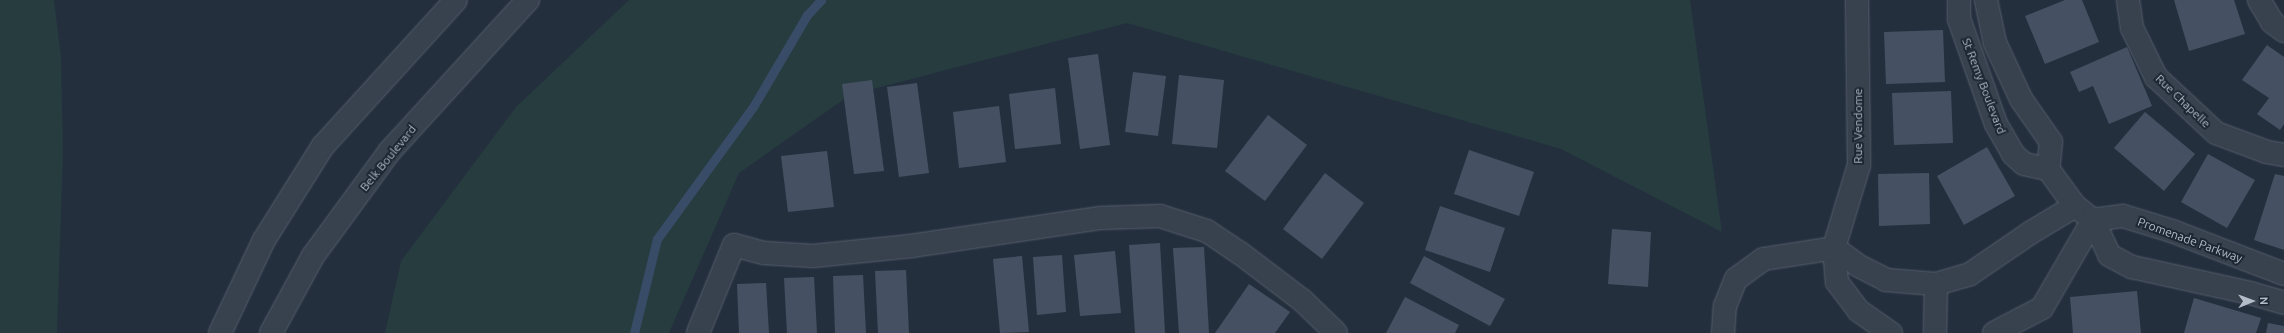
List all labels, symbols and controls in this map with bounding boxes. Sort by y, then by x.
street label: St Remy Boulevard [1959,36,2009,136]
street label: Rue Chapelle [2153,71,2213,131]
street label: Rue Vendome [1851,88,1865,164]
street label: Belk Boulevard [357,122,419,194]
street label: Promenade Parkway [2136,214,2244,266]
north arrow [2232,281,2272,321]
text: N [2258,297,2270,305]

